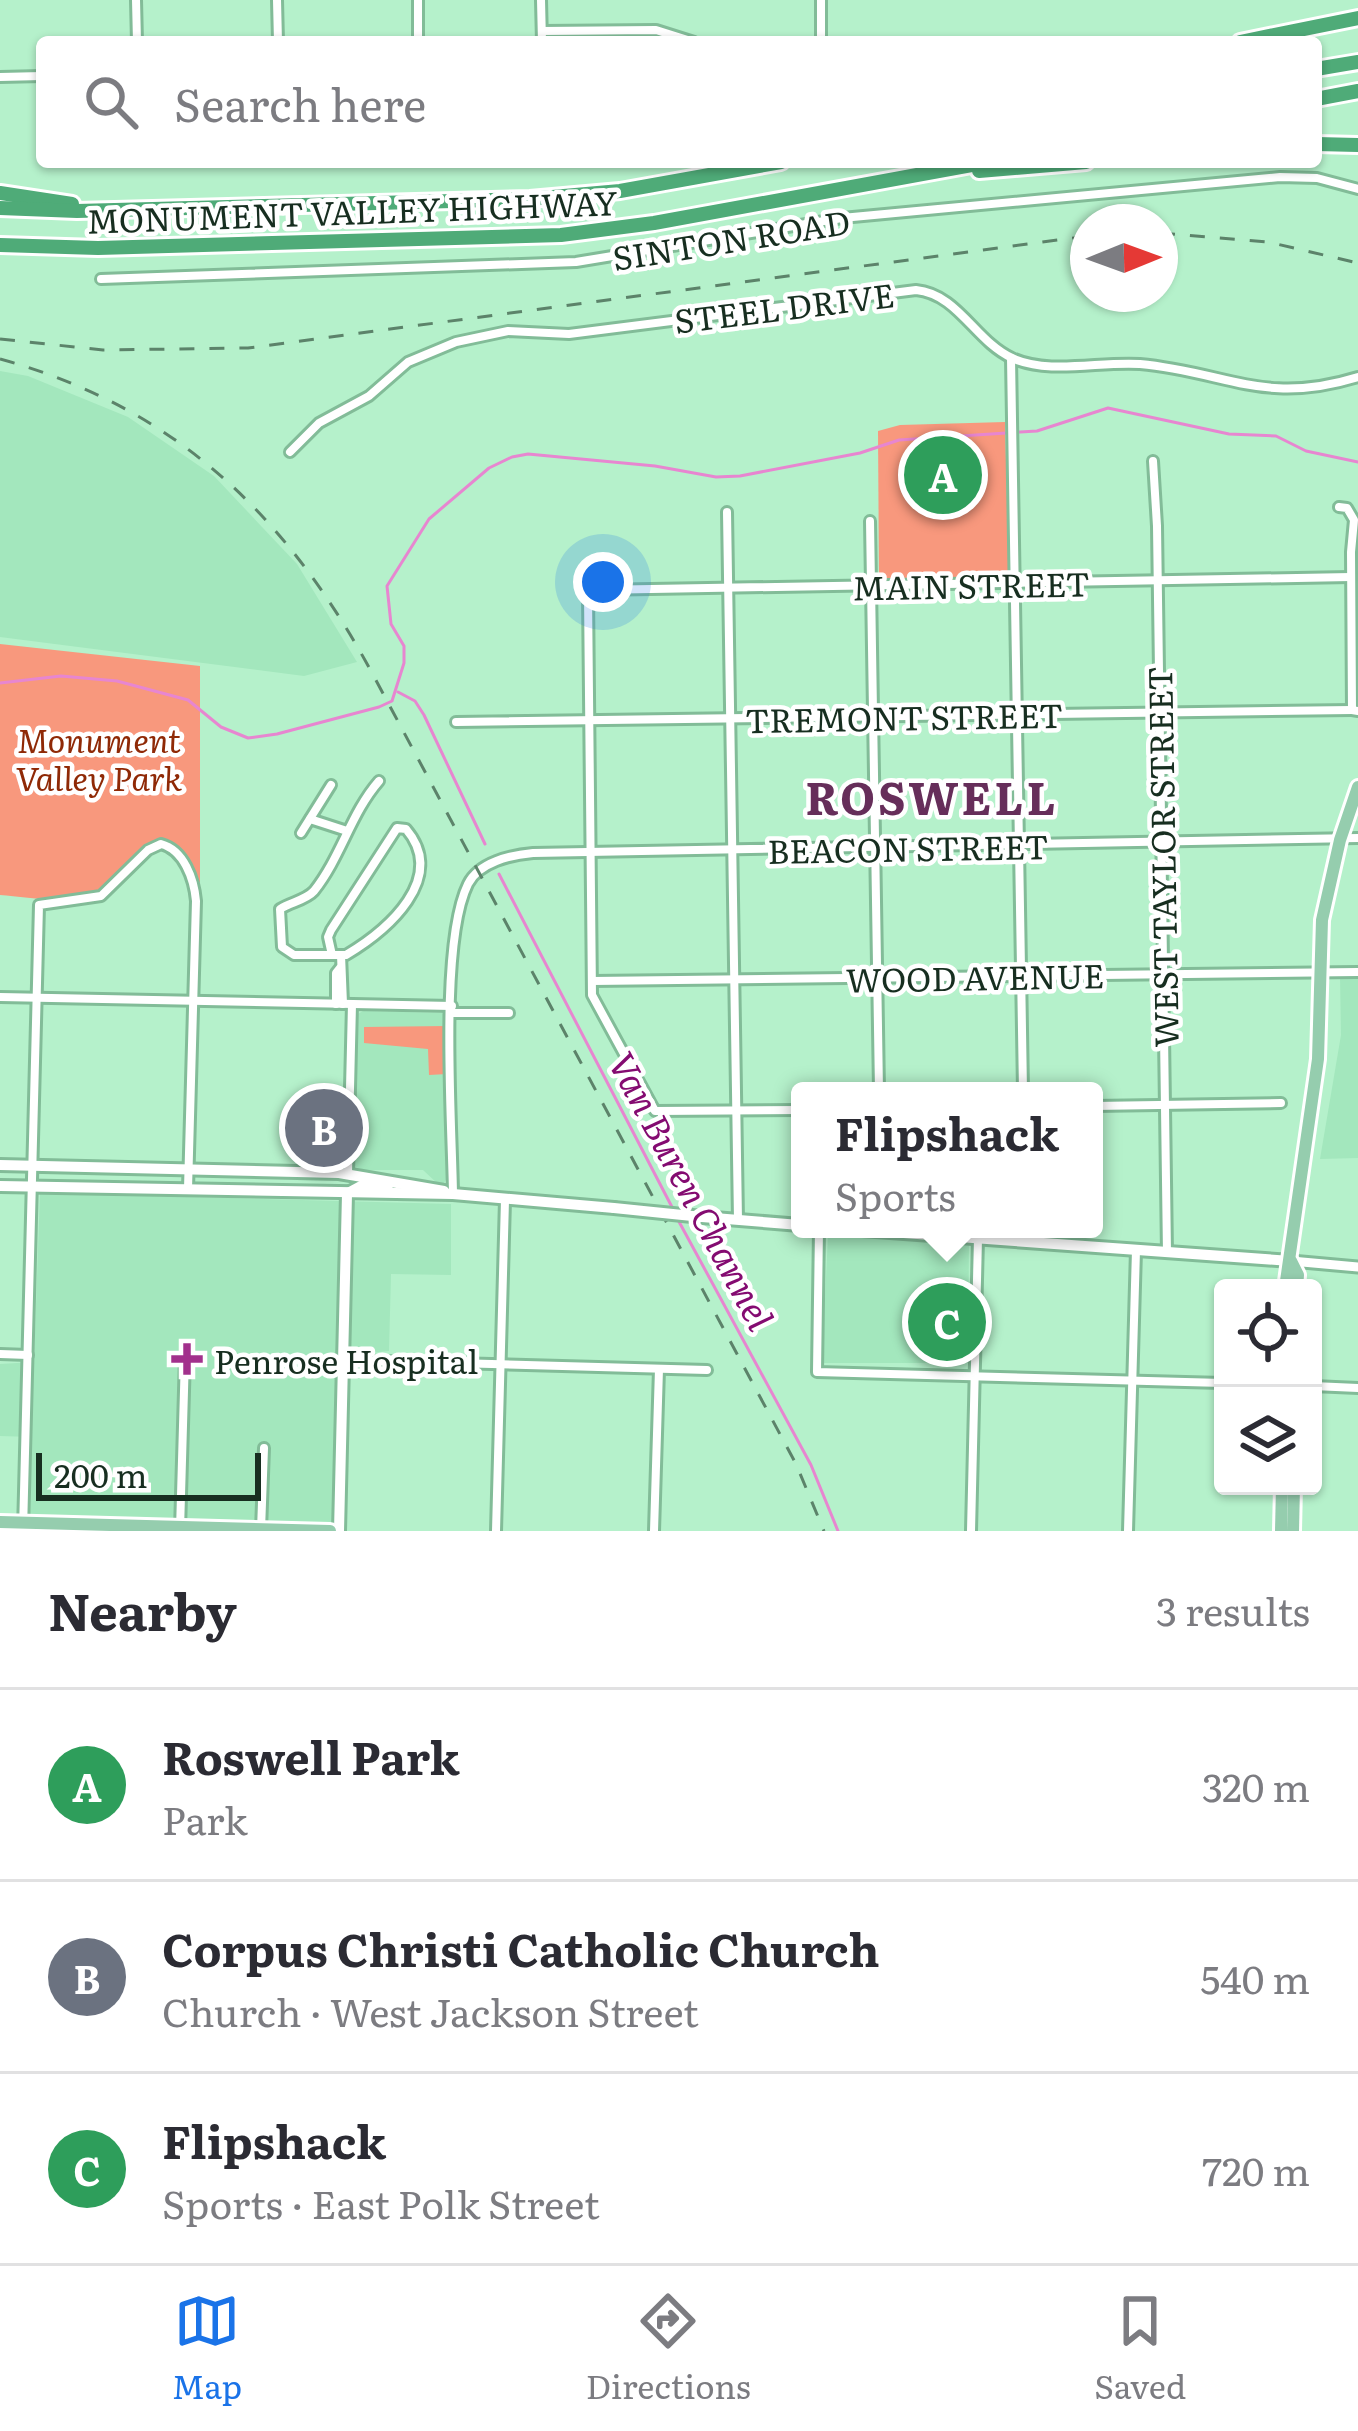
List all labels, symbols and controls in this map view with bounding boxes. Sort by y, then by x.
search box [36,36,1322,168]
icon: search [78,69,144,135]
text: Search here [174,69,426,136]
street label: MONUMENT VALLEY HIGHWAY [86,176,618,244]
street label: SINTON ROAD [609,195,853,281]
north arrow [1070,204,1178,312]
street label: STEEL DRIVE [671,268,897,344]
pin: A [904,430,982,520]
your location [573,552,633,612]
street label: MAIN STREET [852,557,1090,611]
street label: WEST TAYLOR STREET [1133,666,1189,1048]
street label: TREMONT STREET [745,689,1063,743]
park label: Monument Valley Park [16,714,182,801]
district label: ROSWELL [805,762,1059,829]
street label: BEACON STREET [767,820,1049,874]
street label: WOOD AVENUE [845,949,1105,1003]
water label: Van Buren Channel [597,1042,789,1339]
popup [791,1082,1103,1238]
pin: B [285,1083,363,1173]
text: Flipshack [835,1098,1059,1165]
text: Sports [835,1165,956,1223]
pin: C [908,1277,986,1367]
map controls [1214,1279,1322,1495]
button: locate [1214,1279,1322,1387]
place label: Penrose Hospital [214,1335,478,1384]
marker: Penrose Hospital [171,1343,203,1375]
button: layers [1214,1387,1322,1495]
scale bar [36,1447,261,1500]
text: 200 m [54,1449,148,1498]
text: Nearby [48,1571,237,1647]
text: 3 results [1156,1580,1310,1638]
text: Roswell Park [162,1722,460,1789]
text: A [72,1756,102,1814]
text: 320 m [1202,1756,1310,1814]
text: Park [162,1789,248,1847]
text: Corpus Christi Catholic Church [162,1914,879,1981]
text: B [74,1948,100,2006]
text: 540 m [1201,1948,1310,2006]
text: Church · West Jackson Street [162,1981,699,2039]
text: Flipshack [162,2106,386,2173]
text: C [73,2140,101,2198]
text: 720 m [1202,2140,1310,2198]
text: Sports · East Polk Street [162,2173,600,2231]
tab: Map [172,2288,242,2409]
tab: Directions [586,2288,751,2409]
tab: Saved [1094,2288,1186,2409]

